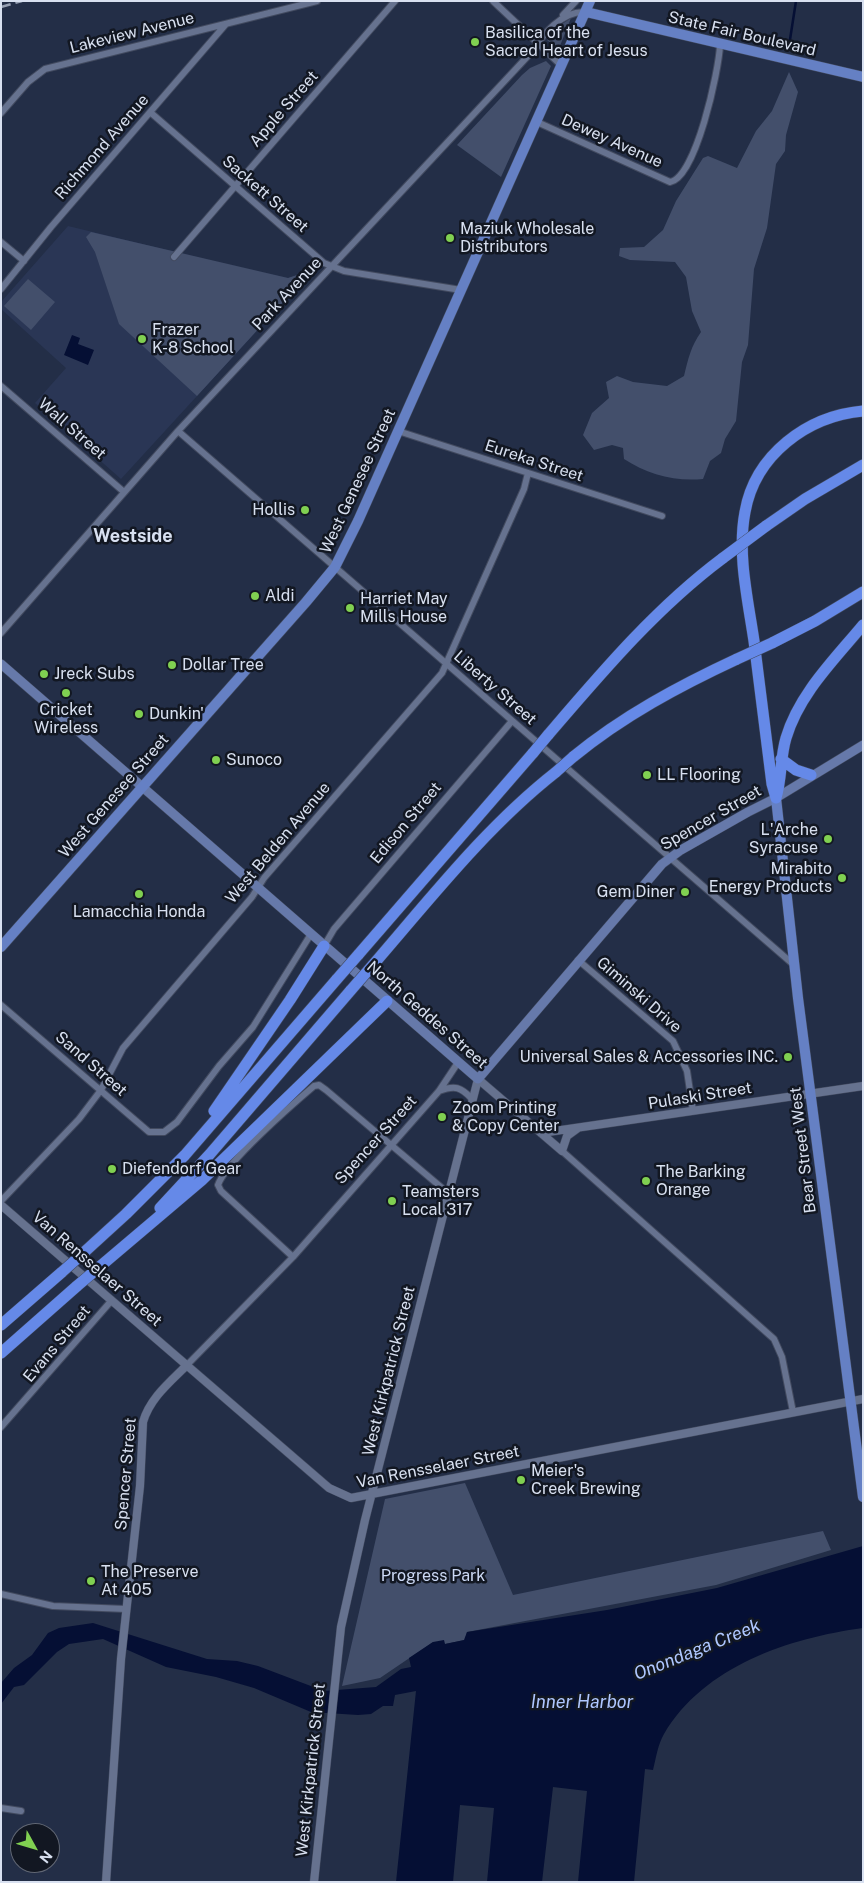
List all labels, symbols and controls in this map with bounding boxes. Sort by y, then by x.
street label: Lakeview Avenue [68,8,196,58]
street label: State Fair Boulevard [666,8,818,60]
place label: Basilica of the Sacred Heart of Jesus [485,23,647,61]
marker: Basilica of the Sacred Heart of Jesus [469,36,481,48]
street label: Apple Street [246,67,322,151]
street label: Richmond Avenue [51,91,153,203]
street label: Dewey Avenue [558,110,666,172]
street label: Sackett Street [218,151,312,237]
place label: Maziuk Wholesale Distributors [460,219,594,257]
marker: Maziuk Wholesale Distributors [444,232,456,244]
street label: Park Avenue [248,253,326,335]
place label: Frazer K-8 School [152,320,234,358]
marker: Frazer K-8 School [136,333,148,345]
street label: Wall Street [34,394,110,464]
street label: West Genesee Street [316,406,400,556]
street label: Eureka Street [482,436,586,486]
place label: Hollis [252,500,295,520]
marker: Hollis [299,504,311,516]
district label: Westside [93,525,173,547]
place label: Aldi [265,586,294,606]
place label: Harriet May Mills House [360,589,448,627]
marker: Aldi [249,590,261,602]
marker: Harriet May Mills House [344,602,356,614]
street label: Liberty Street [450,647,540,729]
place label: Dollar Tree [182,655,264,675]
marker: Dollar Tree [166,659,178,671]
place label: Jreck Subs [54,664,135,684]
marker: Jreck Subs [38,668,50,680]
marker: Cricket Wireless [60,687,72,699]
place label: Cricket Wireless [34,700,98,738]
place label: Dunkin' [149,704,204,724]
marker: Dunkin' [133,708,145,720]
street label: West Genesee Street [55,730,173,862]
place label: Sunoco [226,750,282,770]
marker: Sunoco [210,754,222,766]
place label: LL Flooring [657,765,741,785]
marker: LL Flooring [641,769,653,781]
street label: West Belden Avenue [222,778,334,908]
street label: Edison Street [366,778,446,868]
street label: Spencer Street [657,781,765,855]
place label: L'Arche Syracuse [749,820,818,858]
marker: L'Arche Syracuse [822,833,834,845]
place label: Mirabito Energy Products [709,859,832,897]
marker: Mirabito Energy Products [836,872,848,884]
place label: Gem Diner [597,882,675,902]
marker: Gem Diner [679,886,691,898]
marker: Lamacchia Honda [133,888,145,900]
place label: Lamacchia Honda [73,902,205,922]
street label: Giminski Drive [593,953,685,1037]
street label: North Geddes Street [363,957,491,1073]
street label: Sand Street [51,1028,131,1100]
place label: Universal Sales & Accessories INC. [520,1047,778,1067]
marker: Universal Sales & Accessories INC. [782,1051,794,1063]
street label: Pulaski Street [647,1078,753,1114]
street label: Bear Street West [786,1086,820,1214]
street label: Spencer Street [331,1092,421,1188]
place label: Zoom Printing & Copy Center [452,1098,559,1136]
marker: Zoom Printing & Copy Center [436,1111,448,1123]
place label: Diefendorf Gear [122,1159,241,1179]
place label: The Barking Orange [656,1162,746,1200]
marker: Diefendorf Gear [106,1163,118,1175]
marker: The Barking Orange [640,1175,652,1187]
place label: Teamsters Local 317 [402,1182,479,1220]
marker: Teamsters Local 317 [386,1195,398,1207]
street label: Van Rensselaer Street [28,1207,166,1331]
street label: West Kirkpatrick Street [359,1284,419,1458]
street label: Evans Street [19,1302,95,1386]
street label: Spencer Street [112,1417,140,1531]
street label: Van Rensselaer Street [355,1442,521,1492]
place label: Meier's Creek Brewing [531,1461,641,1499]
marker: Meier's Creek Brewing [515,1474,527,1486]
place label: The Preserve At 405 [101,1562,199,1600]
park label: Progress Park [381,1566,485,1586]
marker: The Preserve At 405 [85,1575,97,1587]
water label: Onondaga Creek [631,1615,763,1685]
street label: West Kirkpatrick Street [292,1682,330,1858]
water label: Inner Harbor [531,1691,633,1713]
north arrow [10,1823,60,1873]
text: N [36,1848,56,1866]

